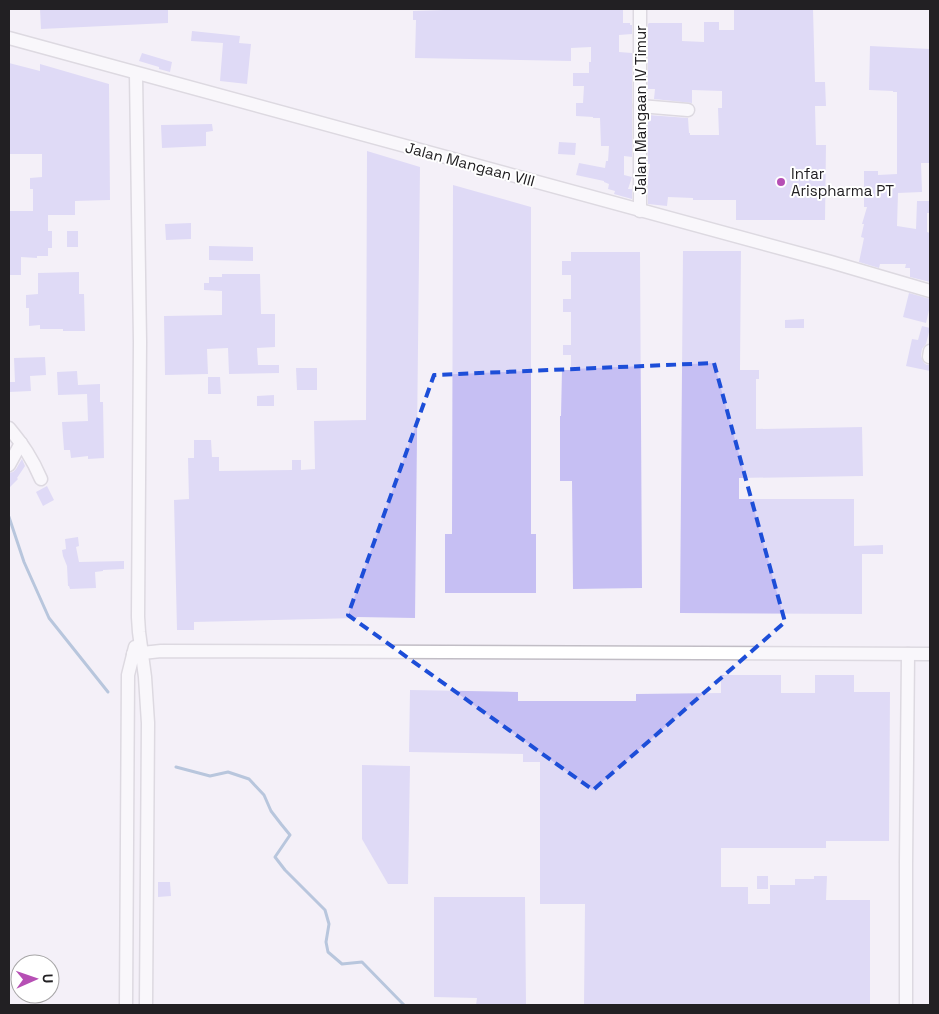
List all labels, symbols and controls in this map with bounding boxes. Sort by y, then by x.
street label: Jalan Mangaan IV Timur [631,25,650,195]
street label: Jalan Mangaan VIII [403,138,537,190]
place label: Infar Arispharma PT [791,164,894,200]
marker: Infar Arispharma PT [775,176,787,188]
north arrow [10,954,60,1004]
text: U [39,974,57,984]

